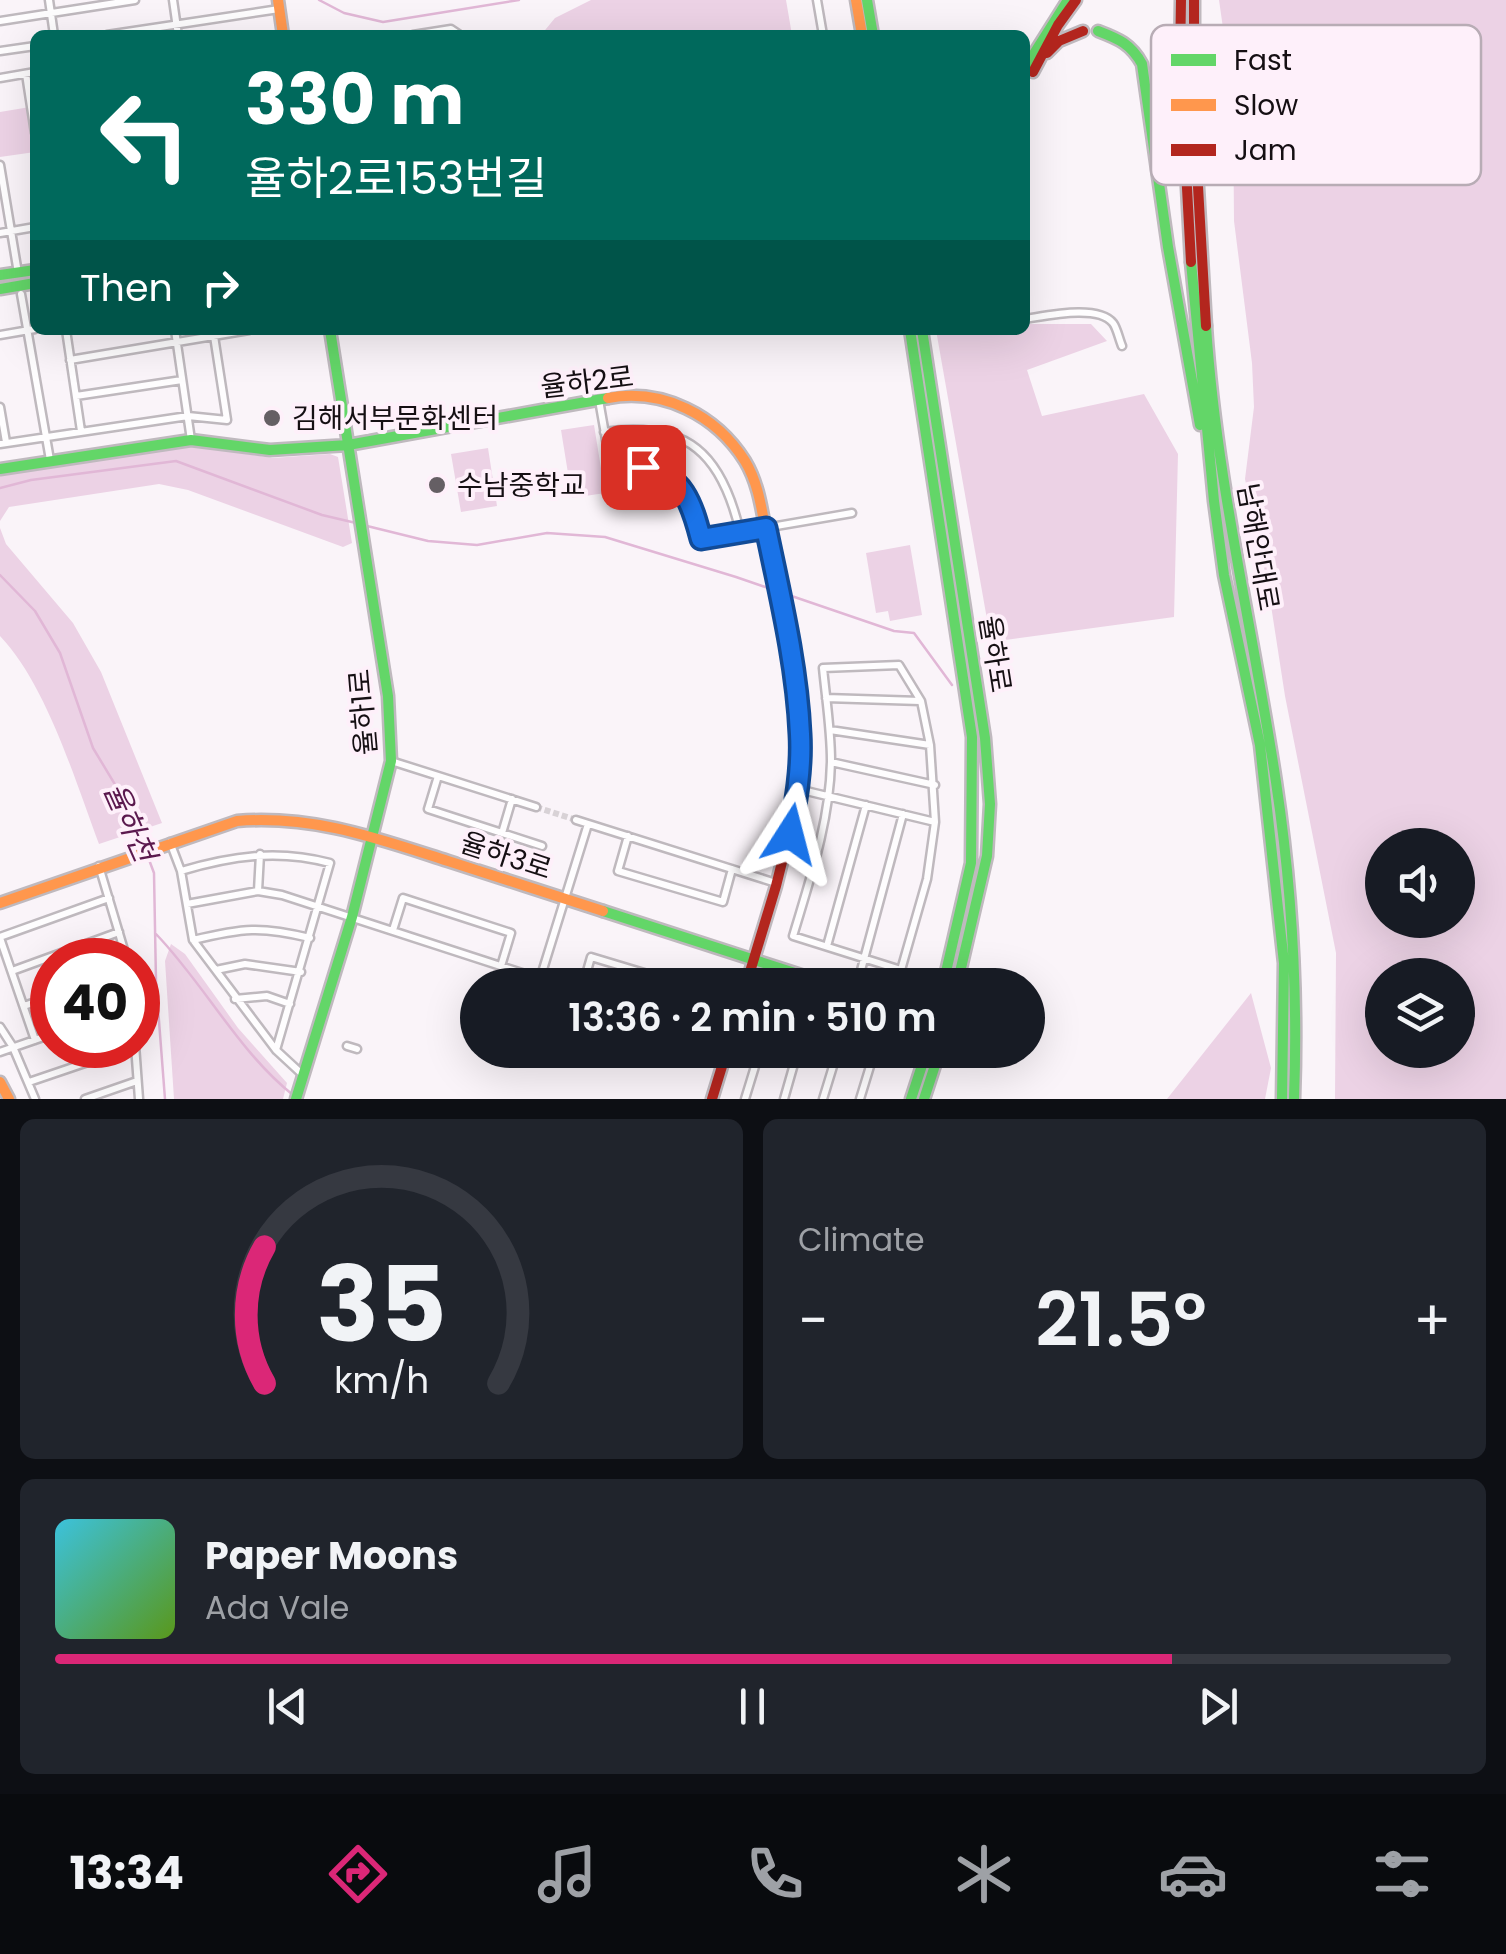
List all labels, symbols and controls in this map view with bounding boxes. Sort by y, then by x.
legend [1151,25,1481,185]
text: Fast [1234,41,1292,80]
text: 330 m [245,50,464,149]
icon: left [80,70,210,200]
text: Slow [1234,86,1298,125]
text: Jam [1234,131,1297,170]
text: 율하2로153번길 [245,147,547,210]
icon: right [193,260,248,315]
text: Then [80,261,173,314]
street label: 율하2로 [538,357,636,407]
place label: 김해서부문화센터 [292,399,498,438]
marker: 김해서부문화센터 [261,407,283,429]
pin [601,425,686,510]
icon: arrive [616,440,671,495]
place label: 수남중학교 [457,466,586,505]
marker: 수남중학교 [426,474,448,496]
street label: 남해안대로 [1228,480,1288,614]
street label: 율하로 [970,613,1020,695]
street label: 율하1로 [340,667,386,757]
water label: 율하천 [94,775,168,872]
position arrow [738,782,842,886]
street label: 율하3로 [455,823,557,889]
map controls [1365,828,1475,1068]
button: sound [1365,828,1475,938]
speed limit sign: 40 [30,938,160,1068]
button: layers [1365,958,1475,1068]
text: 13:36 · 2 min · 510 m [568,991,937,1044]
text: Climate [798,1217,925,1262]
text: 35 [316,1232,447,1377]
text: 21.5° [1035,1267,1207,1372]
text: − [798,1282,828,1359]
text: + [1413,1282,1451,1359]
text: km/h [334,1355,429,1406]
text: Paper Moons [205,1529,458,1582]
text: Ada Vale [205,1585,349,1630]
icon: previous [260,1679,315,1734]
icon: pause [725,1679,780,1734]
icon: next [1191,1679,1246,1734]
icon: directions [323,1839,393,1909]
icon: music [532,1839,602,1909]
icon: phone [740,1839,810,1909]
icon: climate [949,1839,1019,1909]
icon: car [1158,1839,1228,1909]
icon: filters [1367,1839,1437,1909]
text: 13:34 [69,1842,184,1905]

